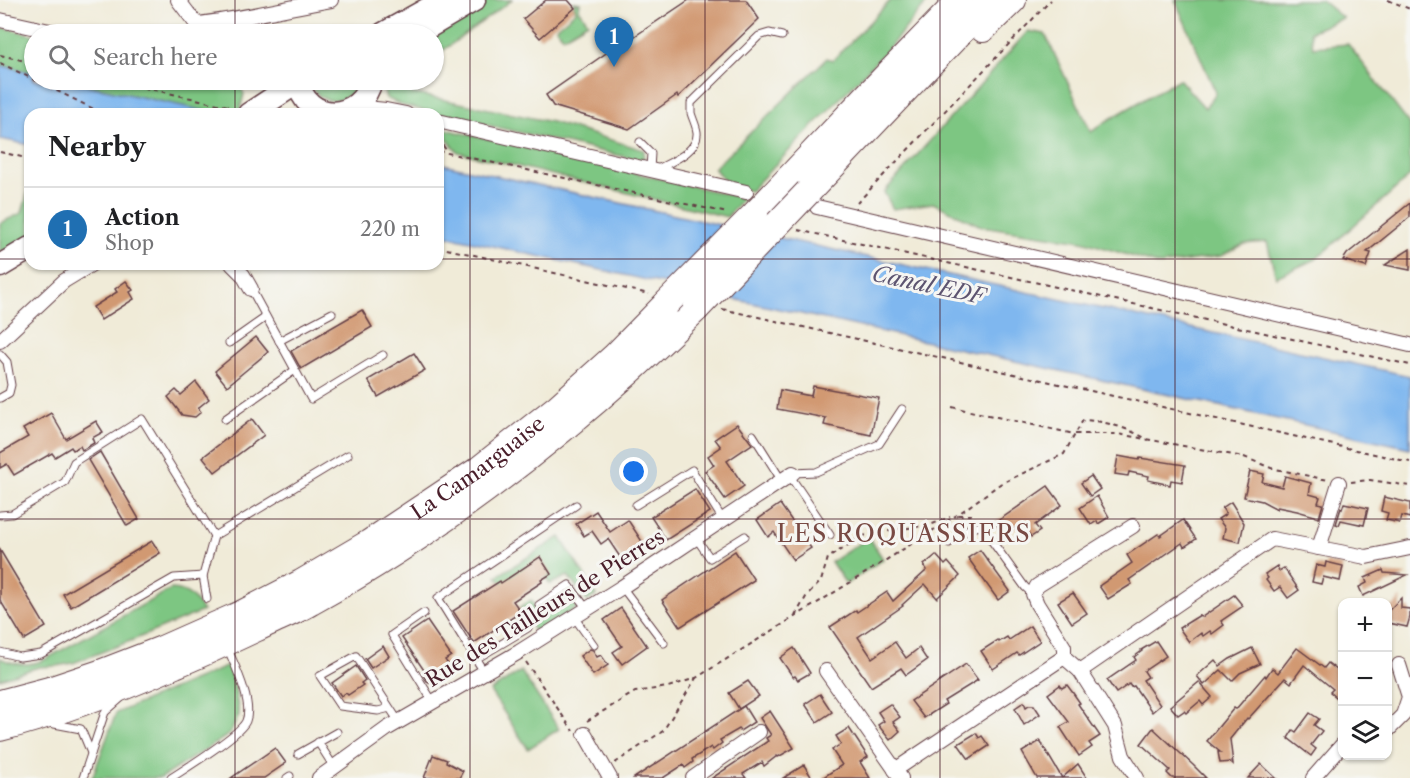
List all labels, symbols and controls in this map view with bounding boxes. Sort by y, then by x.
pin: 1 [594,17,634,67]
search box [24,24,444,90]
icon: search [45,41,78,74]
text: Search here [93,44,218,71]
text: Nearby [48,131,146,163]
text: Action [105,204,180,231]
text: 1 [63,217,72,241]
text: 220 m [360,217,420,241]
text: Shop [105,231,154,255]
water label: Canal EDF [870,260,990,311]
street label: La Camarguaise [406,410,549,524]
your location [619,457,648,486]
district label: LES ROQUASSIERS [777,519,1031,548]
street label: Rue des Tailleurs de Pierres [421,524,669,692]
map controls [1338,598,1392,760]
button: + [1338,598,1392,652]
button: − [1338,652,1392,706]
button: layers [1338,706,1392,760]

